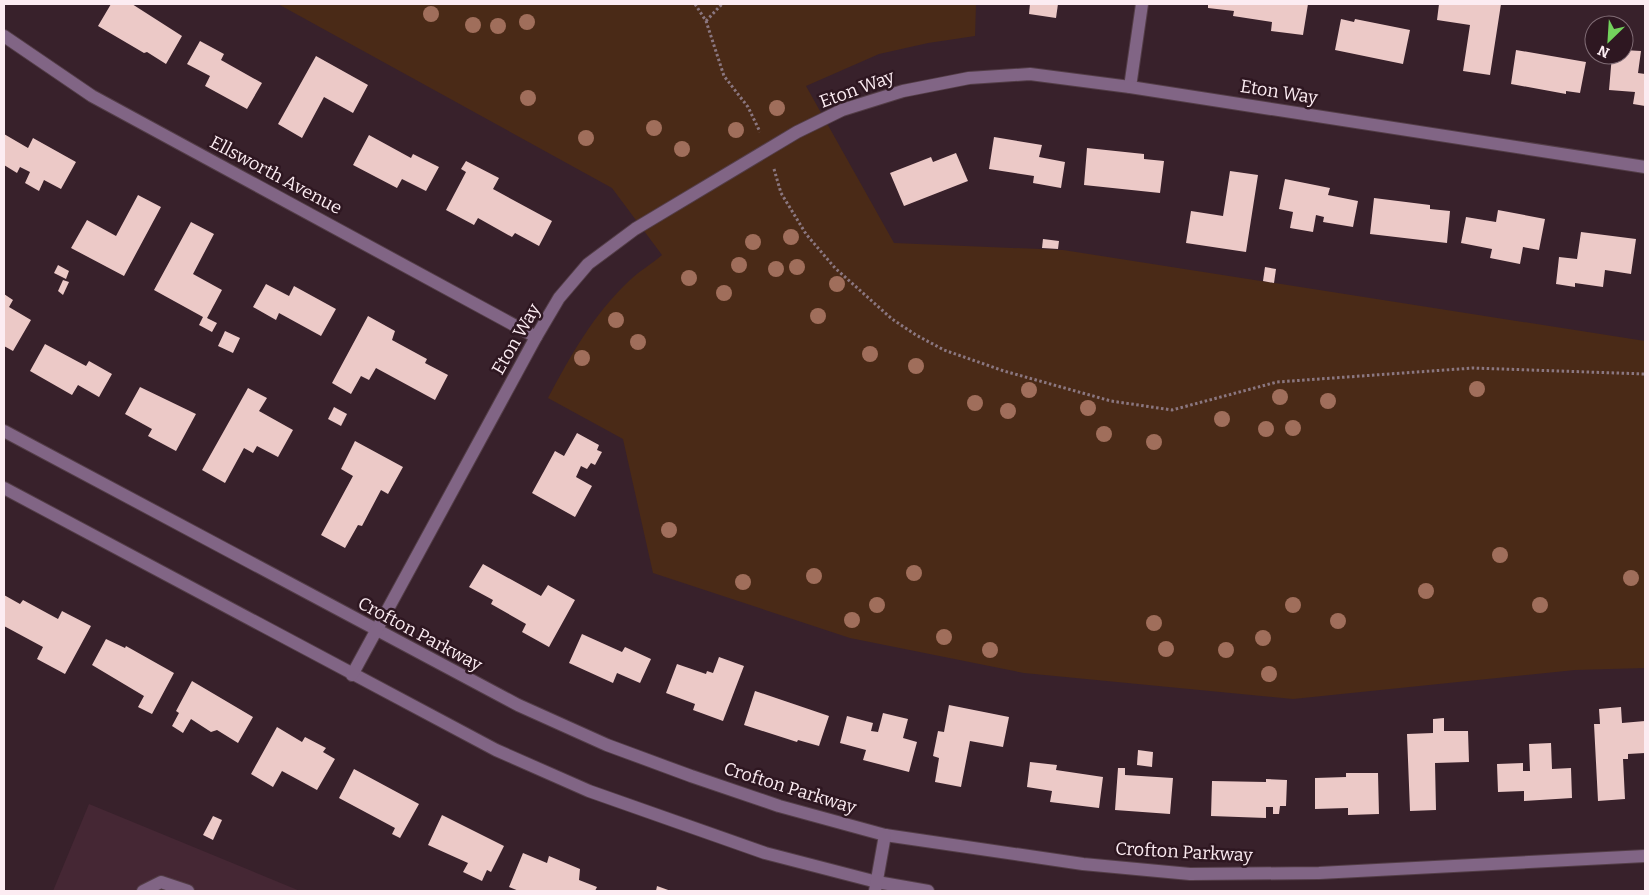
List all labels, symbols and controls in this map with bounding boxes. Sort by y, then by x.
north arrow [1584,15,1634,65]
text: N [1595,41,1612,61]
street label: Eton Way [816,65,898,113]
street label: Eton Way [1239,75,1320,109]
street label: Ellsworth Avenue [206,131,346,219]
street label: Eton Way [487,299,545,378]
street label: Crofton Parkway [354,592,486,676]
street label: Crofton Parkway [721,757,859,819]
street label: Crofton Parkway [1115,837,1254,867]

